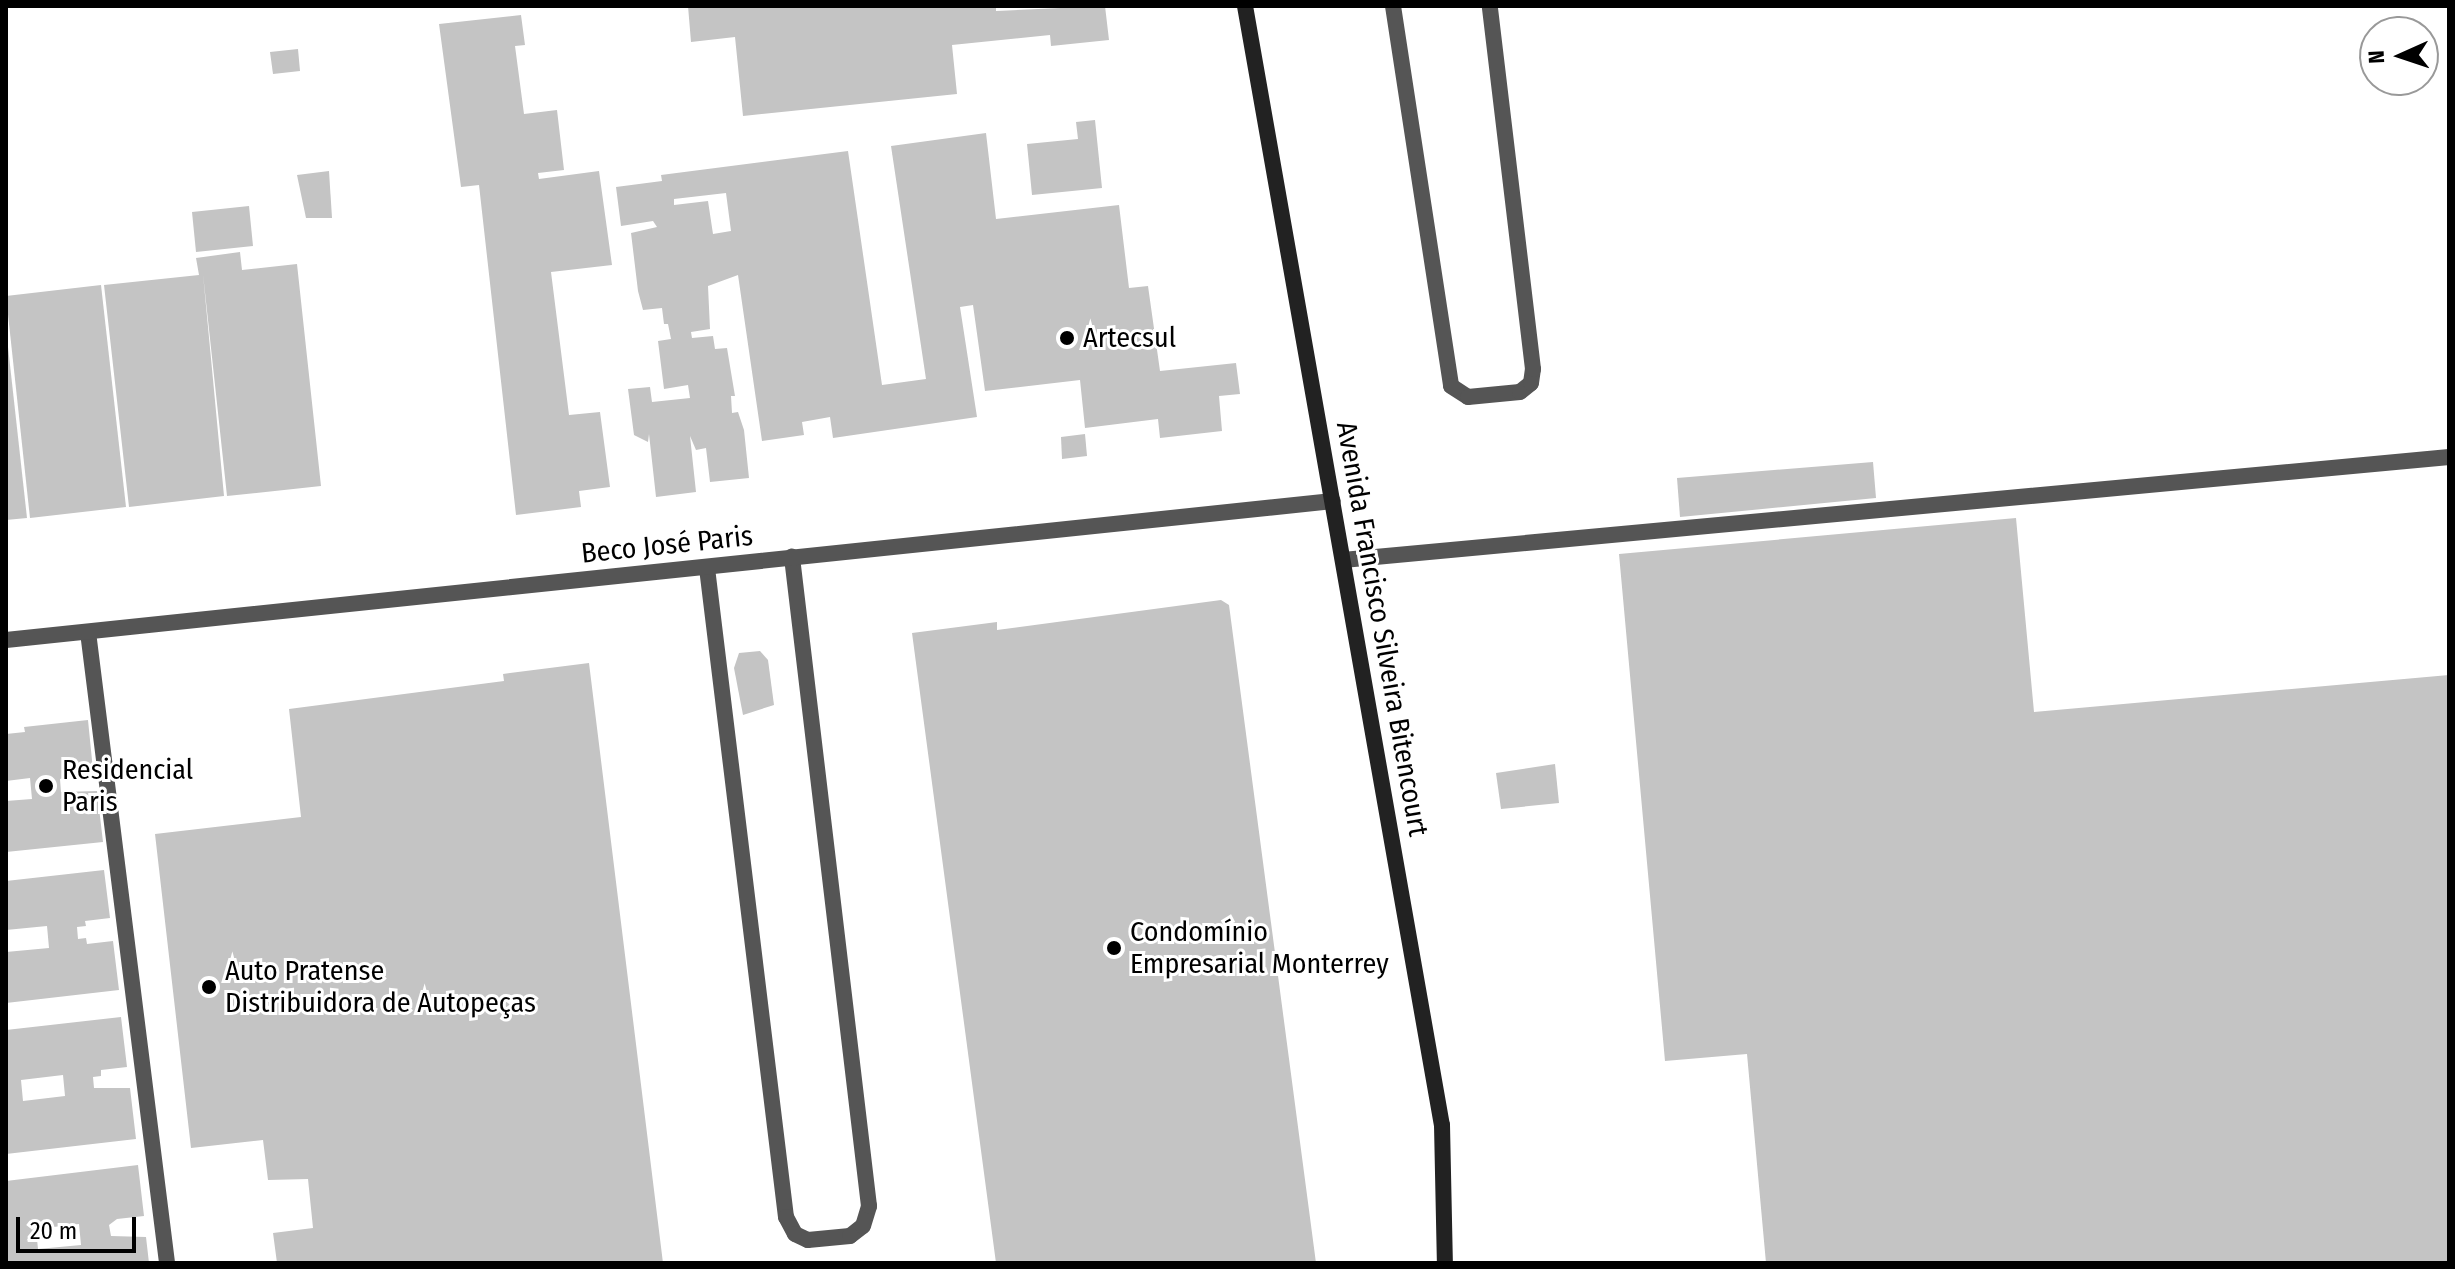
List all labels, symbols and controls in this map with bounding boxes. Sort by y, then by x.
north arrow [2359,16,2439,96]
text: N [2363,50,2390,64]
place label: Artecsul [1083,321,1176,355]
marker: Artecsul [1058,329,1076,347]
street label: Avenida Francisco Silveira Bitencourt [1329,419,1435,839]
street label: Beco José Paris [580,519,754,571]
place label: Residencial Paris [62,753,193,819]
marker: Residencial Paris [37,777,55,795]
place label: Condomínio Empresarial Monterrey [1130,915,1389,981]
marker: Condomínio Empresarial Monterrey [1105,939,1123,957]
place label: Auto Pratense Distribuidora de Autopeças [225,954,536,1020]
marker: Auto Pratense Distribuidora de Autopeças [200,978,218,996]
scale bar [20,1201,140,1251]
text: 20 m [30,1217,77,1245]

